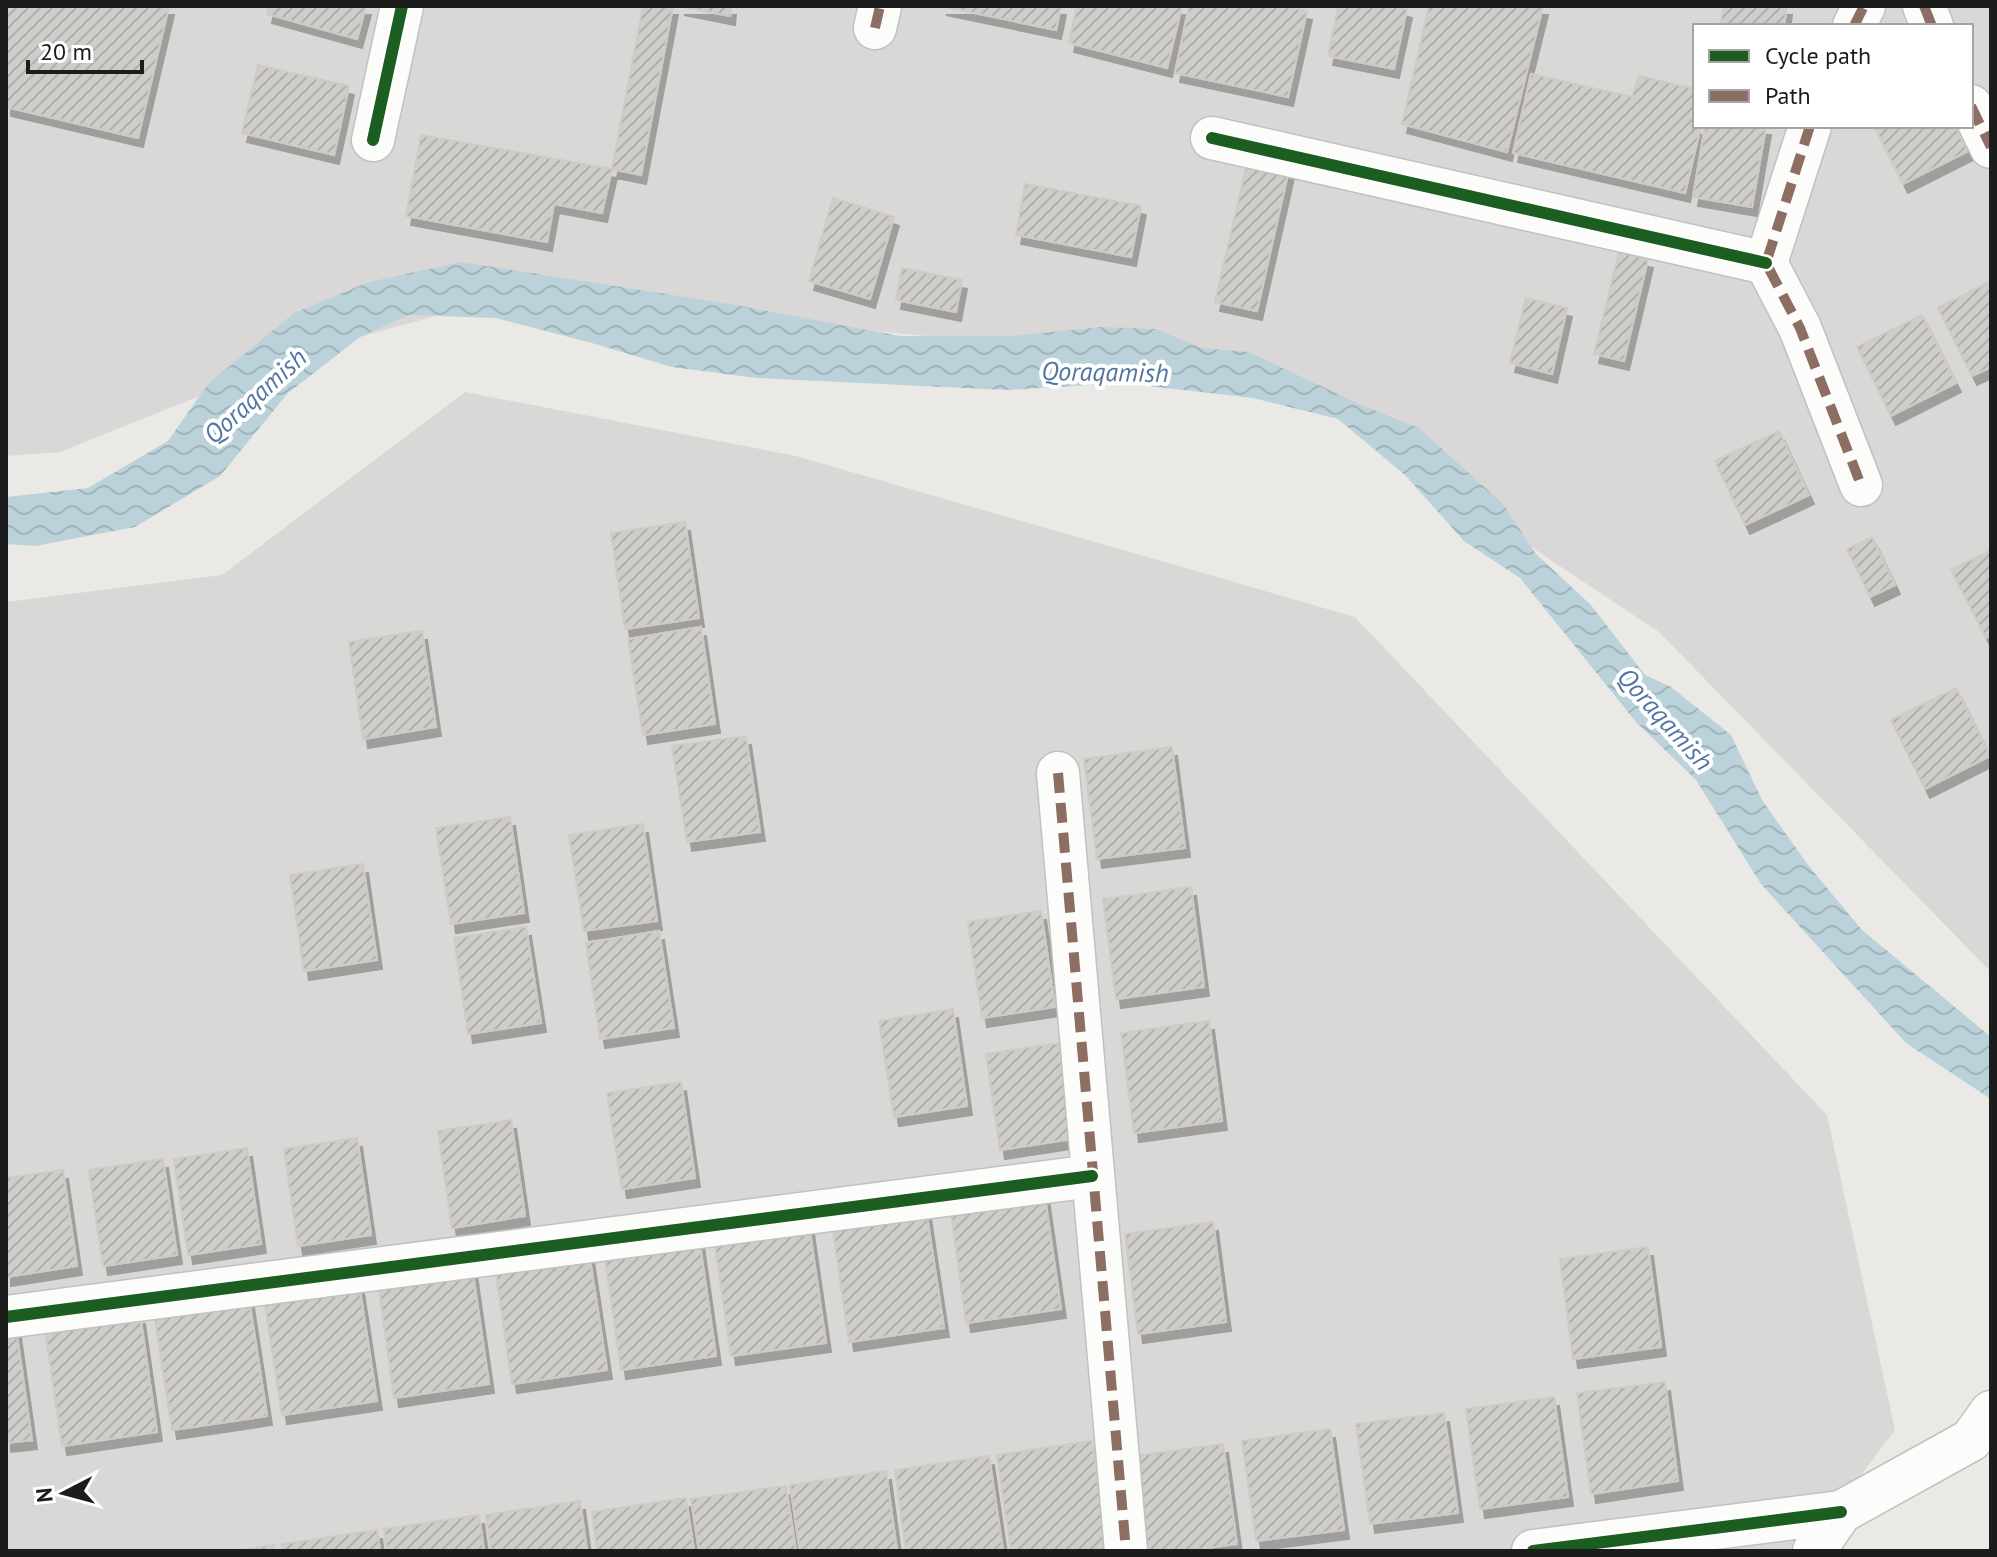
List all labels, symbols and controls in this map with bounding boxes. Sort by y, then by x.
scale bar [28,24,142,74]
legend [1693,24,1973,128]
text: 20 m [40,36,92,67]
text: Cycle path [1765,40,1871,71]
text: Path [1765,80,1811,111]
water label: Qoraqamish [196,341,313,451]
water label: Qoraqamish [1041,354,1169,389]
water label: Qoraqamish [1610,660,1720,777]
north arrow [24,1453,104,1533]
text: N [29,1486,59,1504]

